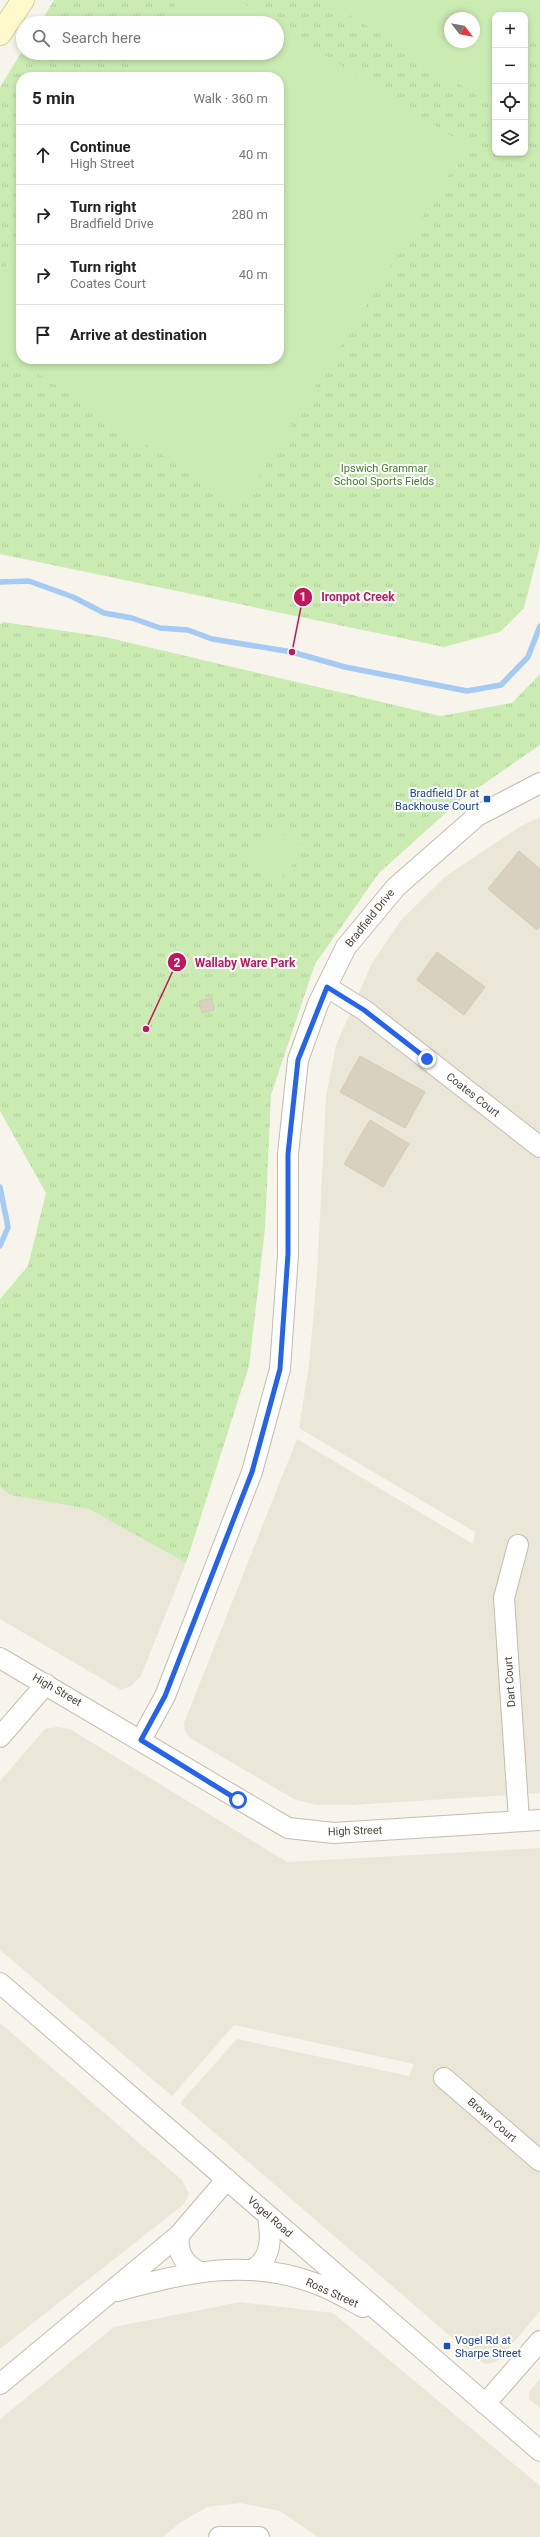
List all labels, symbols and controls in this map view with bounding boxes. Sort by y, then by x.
north arrow [444,12,480,48]
map controls [492,12,528,156]
button: + [492,12,528,48]
search box [16,16,284,60]
icon: search [30,27,52,49]
text: Search here [62,29,141,47]
button: − [492,48,528,84]
button: locate [492,84,528,120]
text: 5 min [32,88,75,108]
text: Walk · 360 m [193,91,268,106]
button: layers [492,120,528,156]
text: Continue [70,138,131,156]
icon: ahead [32,144,54,166]
text: 40 m [239,147,268,162]
text: High Street [70,156,134,171]
text: Turn right [70,198,136,216]
icon: right [32,204,54,226]
text: 280 m [231,207,268,222]
text: Bradfield Drive [70,216,154,231]
text: Turn right [70,258,136,276]
icon: right [32,264,54,286]
text: 40 m [239,267,268,282]
text: Coates Court [70,276,146,291]
icon: arrive [32,324,54,346]
text: Arrive at destination [70,326,207,344]
park label: Ipswich Grammar School Sports Fields [334,462,435,488]
callout: Ironpot Creek [293,585,403,609]
text: 1 [300,590,306,604]
text: Ironpot Creek [321,590,395,604]
place label: Bradfield Dr at Backhouse Court [395,787,479,813]
marker: Bradfield Dr at Backhouse Court [482,794,492,804]
street label: Bradfield Drive [343,886,397,950]
callout: Wallaby Ware Park [167,950,303,974]
text: 2 [174,956,181,970]
text: Wallaby Ware Park [195,956,296,970]
route end [418,1050,436,1068]
street label: Coates Court [444,1070,503,1120]
street label: Dart Court [502,1656,518,1708]
street label: High Street [30,1671,84,1709]
route start [229,1791,247,1809]
street label: High Street [328,1824,383,1838]
street label: Brown Court [465,2095,520,2145]
street label: Vogel Road [245,2194,295,2240]
street label: Ross Street [304,2276,361,2311]
place label: Vogel Rd at Sharpe Street [455,2334,521,2360]
marker: Vogel Rd at Sharpe Street [442,2341,452,2351]

